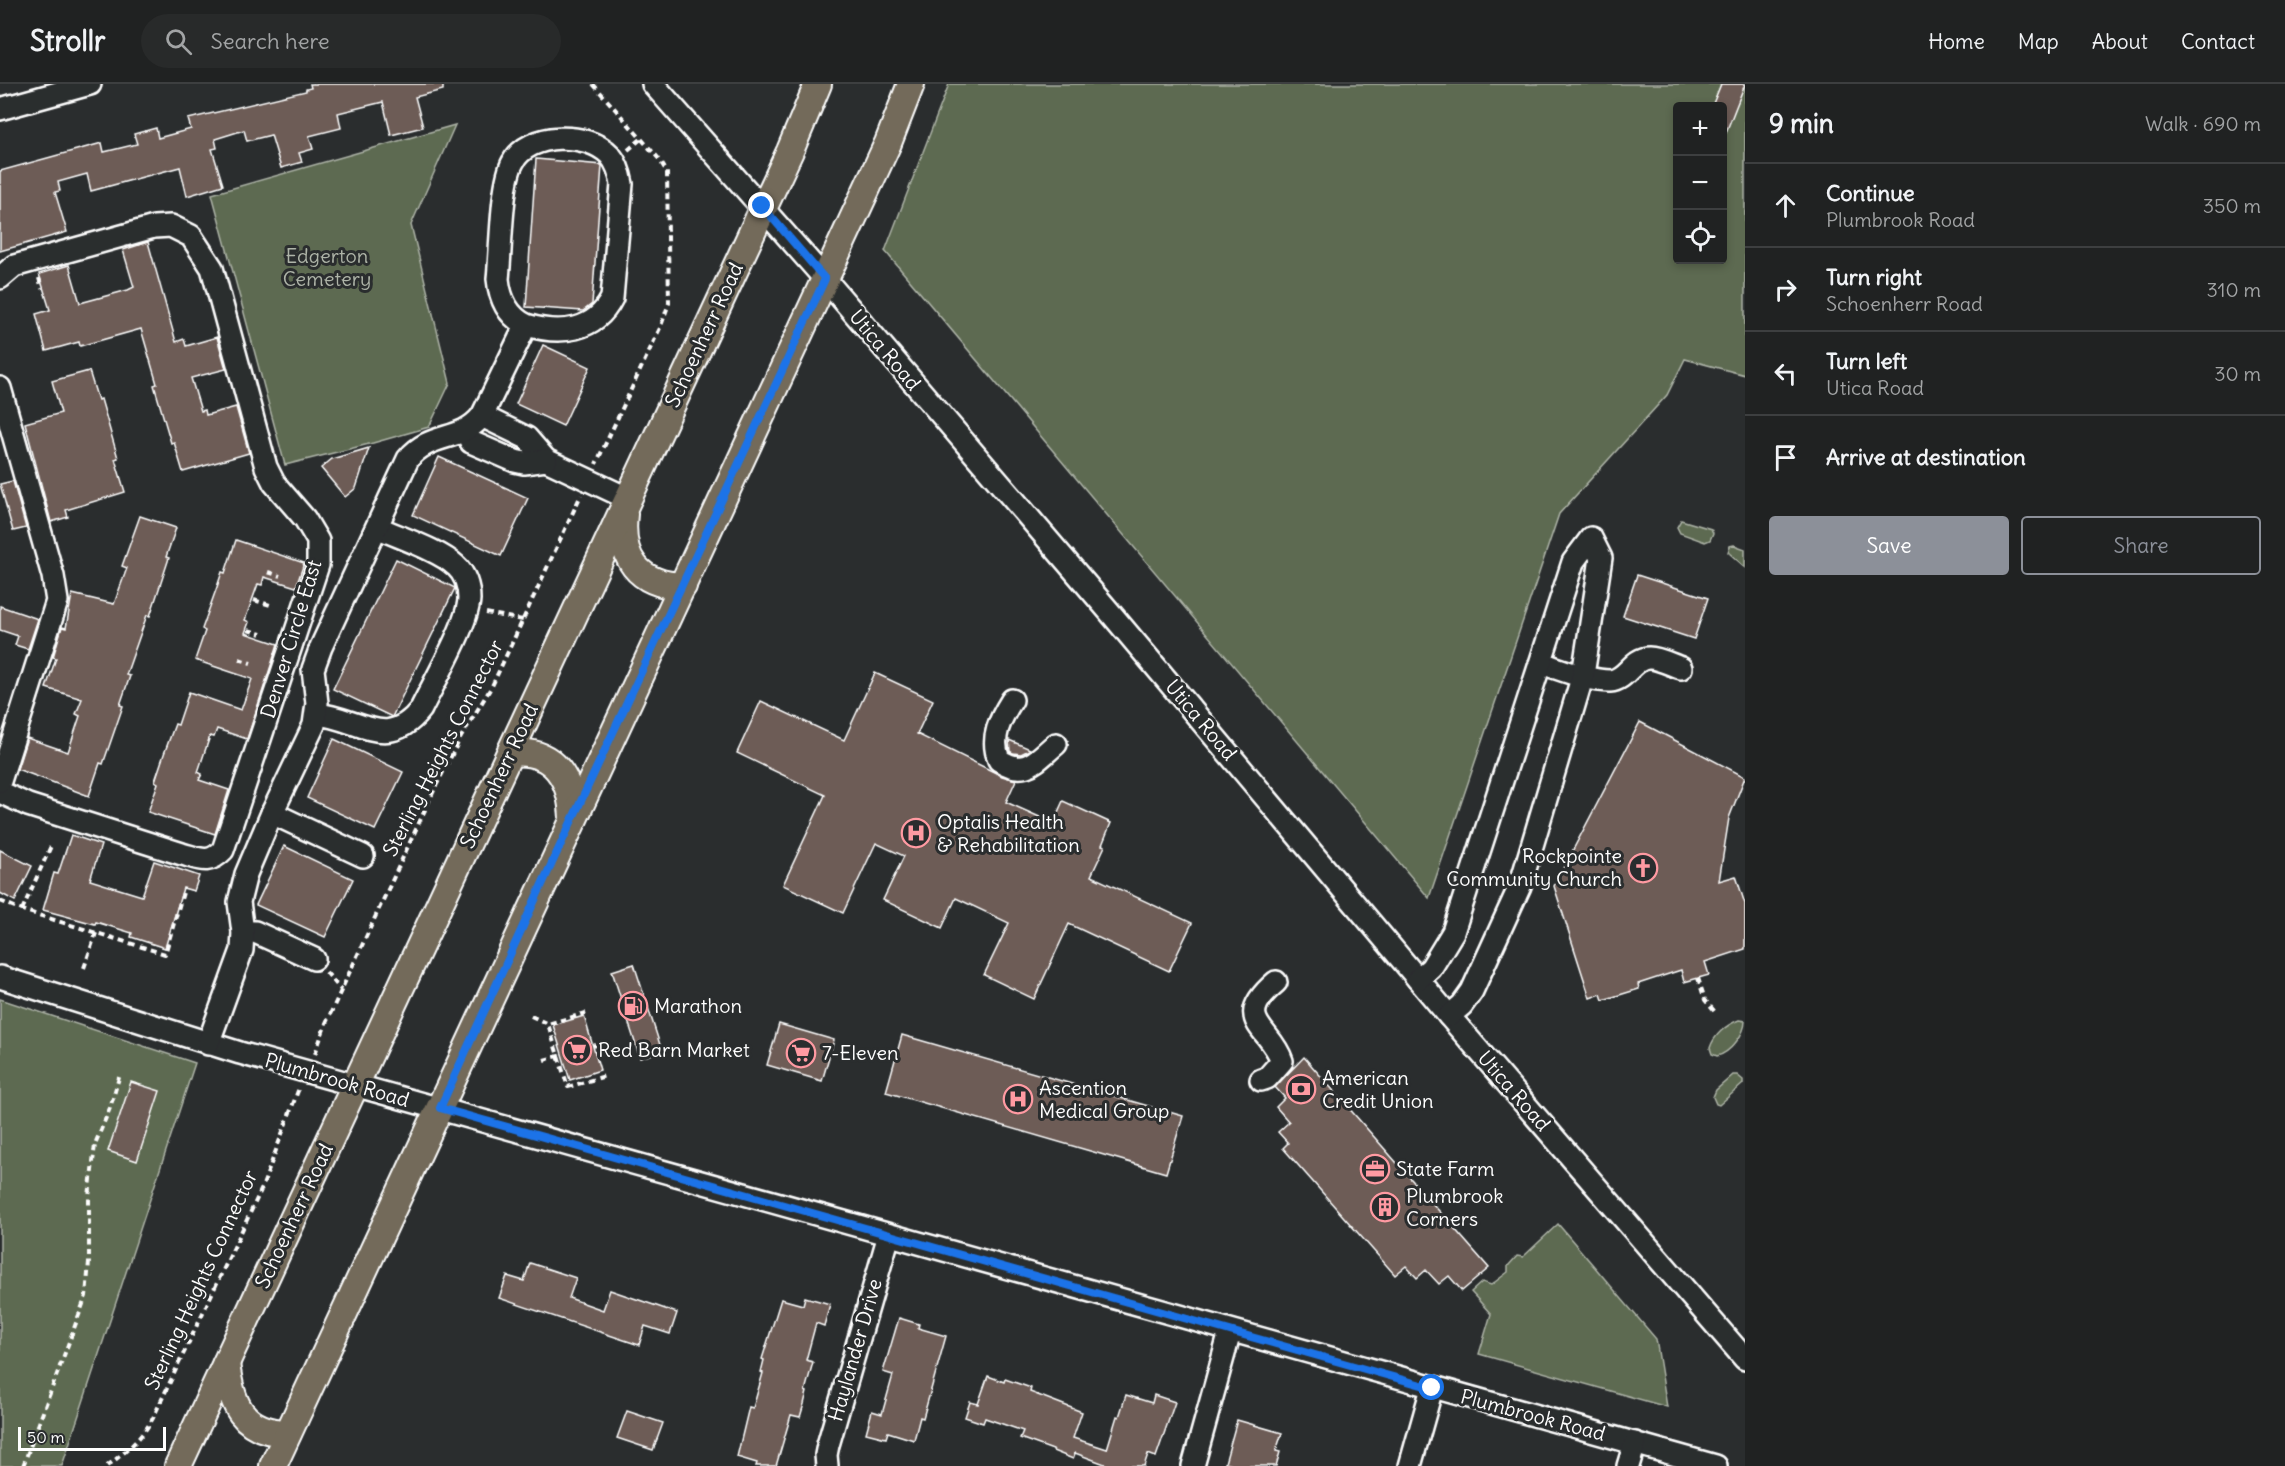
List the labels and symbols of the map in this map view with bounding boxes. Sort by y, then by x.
route end [748,192,774,218]
park label: Edgerton Cemetery [283,243,371,291]
street label: Schoenherr Road [659,258,748,411]
street label: Utica Road [844,304,927,395]
street label: Denver Circle East [255,556,327,721]
street label: Sterling Heights Connector [377,635,508,860]
street label: Utica Road [1160,674,1243,765]
street label: Schoenherr Road [454,699,543,852]
place label: Optalis Health & Rehabilitation [937,809,1080,857]
hospital icon: Optalis Health & Rehabilitation [900,817,932,849]
place label: Rockpointe Community Church [1446,843,1622,891]
church icon: Rockpointe Community Church [1627,852,1659,884]
fuel station icon: Marathon [617,990,649,1022]
place label: Marathon [654,993,742,1018]
supermarket icon: Red Barn Market [561,1034,593,1066]
place label: Red Barn Market [598,1037,750,1062]
supermarket icon: 7-Eleven [785,1037,817,1069]
place label: 7-Eleven [822,1040,899,1065]
street label: Utica Road [1473,1045,1556,1136]
street label: Plumbrook Road [262,1047,412,1112]
place label: American Credit Union [1322,1065,1433,1113]
bank icon: American Credit Union [1285,1073,1317,1105]
place label: Ascention Medical Group [1039,1075,1170,1123]
hospital icon: Ascention Medical Group [1002,1083,1034,1115]
street label: Schoenherr Road [249,1139,338,1292]
office icon: State Farm [1359,1153,1391,1185]
place label: State Farm [1396,1156,1495,1181]
street label: Sterling Heights Connector [139,1166,263,1394]
place label: Plumbrook Corners [1406,1183,1503,1231]
building icon: Plumbrook Corners [1369,1191,1401,1223]
street label: Haylander Drive [822,1276,887,1424]
route start [1418,1374,1444,1400]
street label: Plumbrook Road [1458,1383,1609,1446]
scale bar [18,1424,166,1452]

